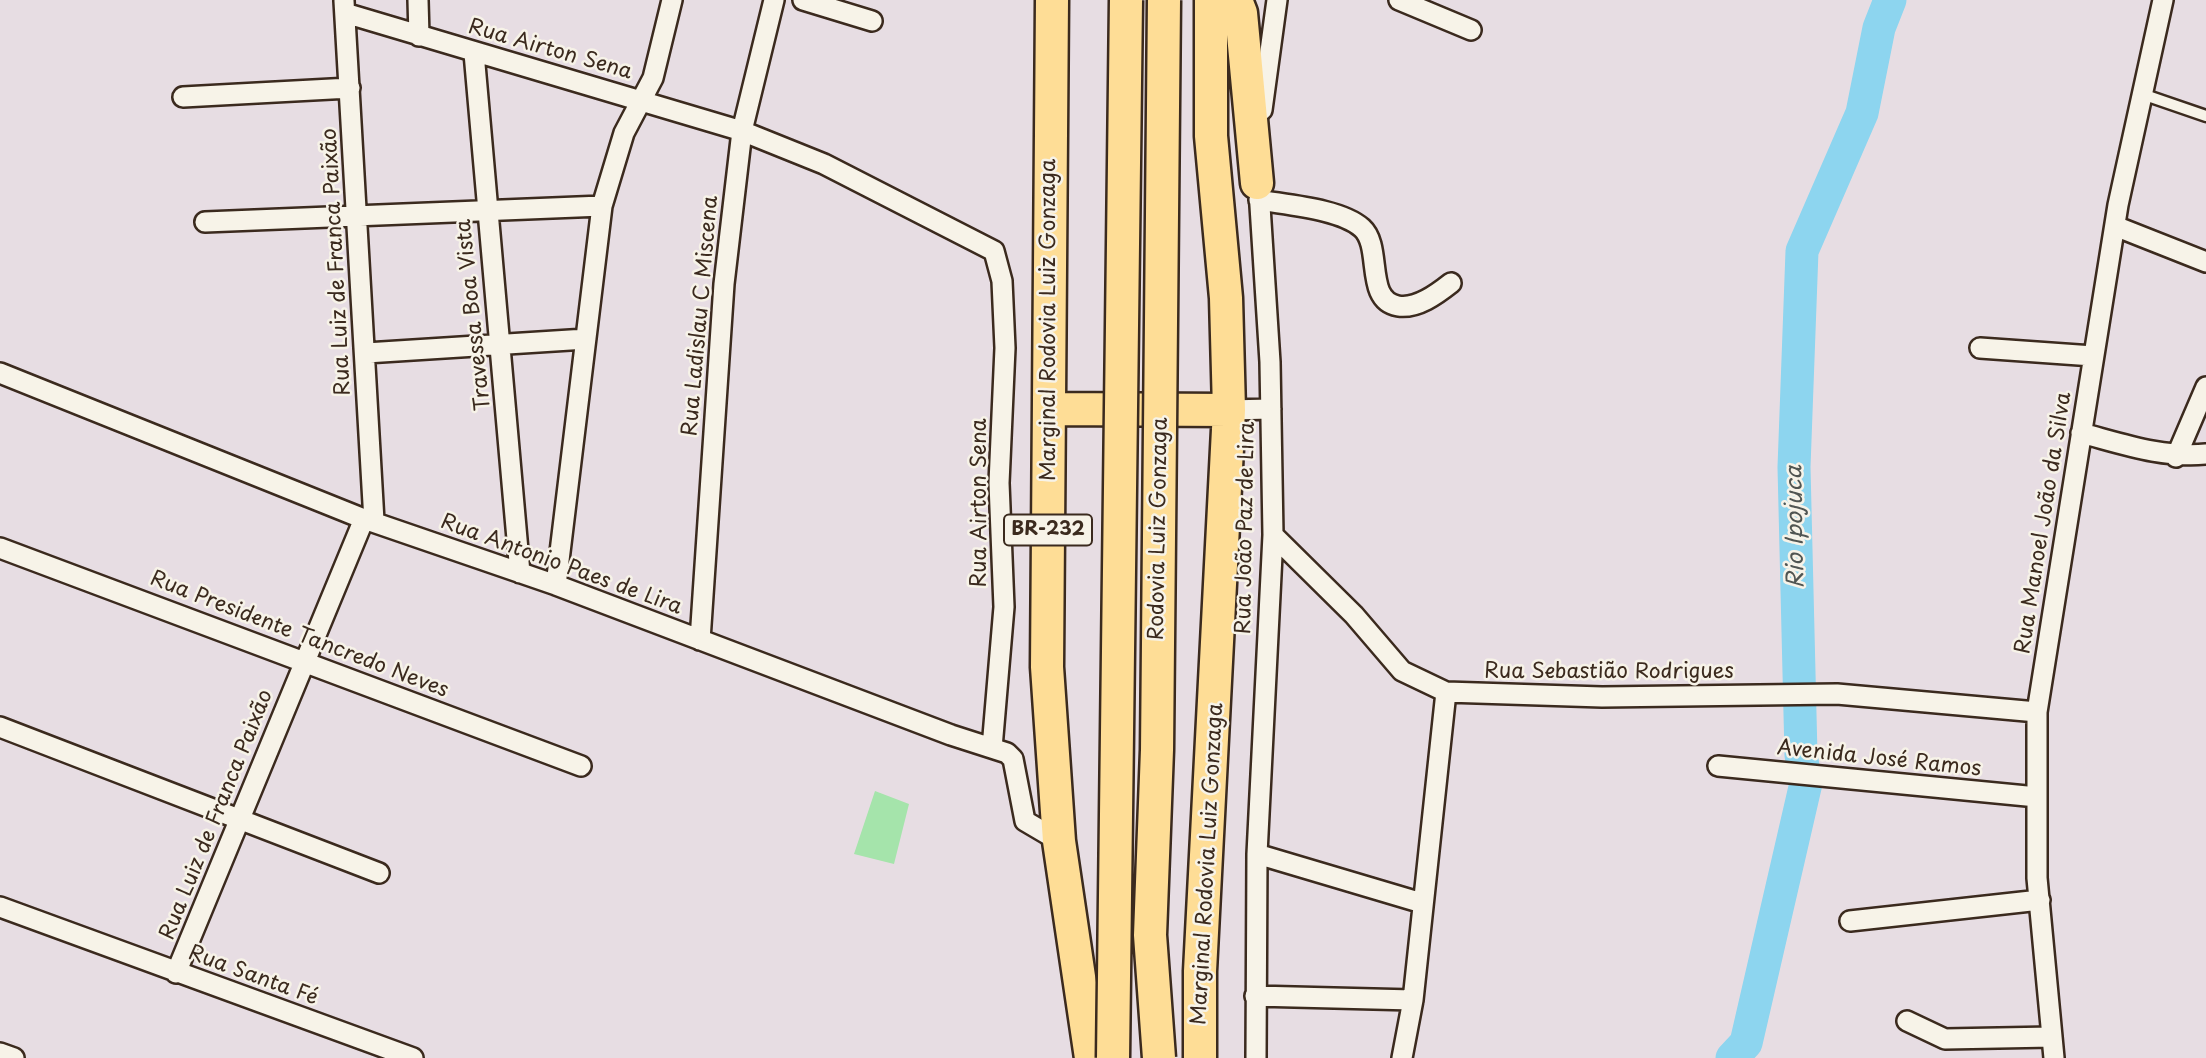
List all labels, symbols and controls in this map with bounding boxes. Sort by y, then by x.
street label: Rua Airton Sena [465,15,635,85]
street label: Rua Luiz de Franca Paixão [317,128,357,396]
street label: Marginal Rodovia Luiz Gonzaga [1036,159,1062,481]
street label: Rua Ladislau C Miscena [678,195,724,437]
street label: Travessa Boa Vista [451,218,497,412]
street label: Rua Manoel João da Silva [2011,390,2077,656]
street label: Rodovia Luiz Gonzaga [1144,417,1174,641]
street label: Rua Airton Sena [967,418,993,588]
street label: Rua João Paz de Lira [1232,421,1260,635]
water label: Rio Ipojuca [1781,465,1811,589]
street label: Rua Antonio Paes de Lira [437,510,685,620]
road number: BR-232 [1004,514,1092,545]
street label: Rua Presidente Tancredo Neves [146,566,452,704]
street label: Rua Sebastião Rodrigues [1484,659,1734,685]
street label: Rua Luiz de Franca Paixão [155,686,279,944]
street label: Marginal Rodovia Luiz Gonzaga [1187,702,1229,1026]
street label: Avenida José Ramos [1776,736,1982,782]
street label: Rua Santa Fé [185,941,321,1011]

